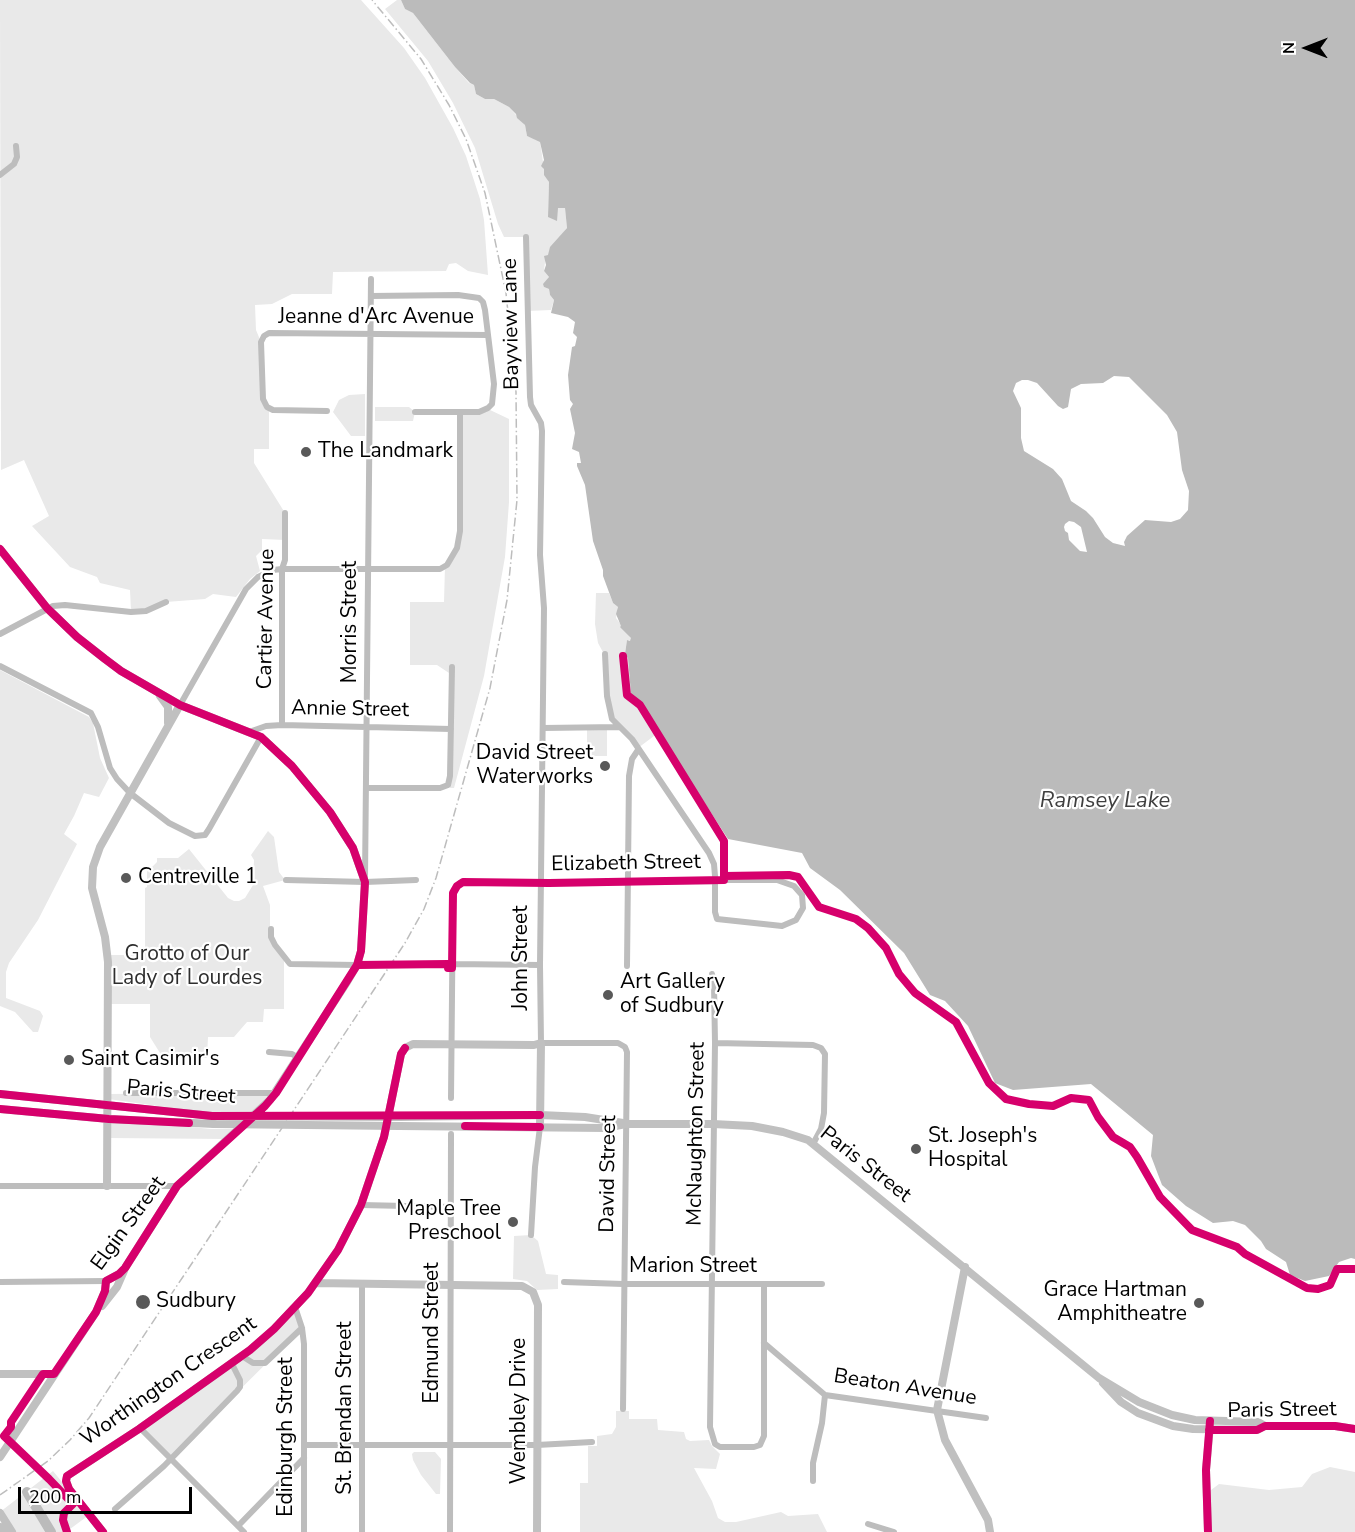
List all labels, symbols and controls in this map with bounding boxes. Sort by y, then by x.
north arrow [1277,18,1337,78]
text: N [1278,42,1300,54]
street label: Bayview Lane [498,258,526,390]
street label: Jeanne d'Arc Avenue [278,305,474,331]
place label: The Landmark [318,439,453,465]
marker: The Landmark [299,445,313,459]
street label: Cartier Avenue [253,548,281,690]
street label: Morris Street [338,561,364,683]
street label: Annie Street [291,696,409,724]
place label: David Street Waterworks [476,741,593,791]
marker: David Street Waterworks [598,759,612,773]
water label: Ramsey Lake [1040,789,1170,815]
street label: Elizabeth Street [551,850,701,878]
place label: Centreville 1 [138,865,257,891]
marker: Centreville 1 [119,871,133,885]
street label: John Street [509,905,535,1011]
park label: Grotto of Our Lady of Lourdes [112,942,262,992]
place label: Art Gallery of Sudbury [620,970,725,1020]
marker: Art Gallery of Sudbury [601,988,615,1002]
street label: McNaughton Street [683,1042,711,1226]
place label: Saint Casimir's [81,1047,220,1073]
marker: Saint Casimir's [62,1053,76,1067]
street label: Paris Street [126,1076,236,1110]
street label: David Street [595,1115,623,1233]
street label: Paris Street [814,1121,916,1209]
place label: St. Joseph's Hospital [928,1124,1037,1174]
marker: St. Joseph's Hospital [909,1142,923,1156]
street label: Elgin Street [86,1172,172,1276]
place label: Maple Tree Preschool [396,1197,501,1247]
marker: Maple Tree Preschool [506,1215,520,1229]
street label: Marion Street [629,1254,757,1280]
street label: Edmund Street [420,1262,446,1404]
place label: Grace Hartman Amphitheatre [1044,1278,1187,1328]
place label: Sudbury [156,1289,236,1315]
marker: Sudbury [134,1293,152,1311]
marker: Grace Hartman Amphitheatre [1192,1296,1206,1310]
street label: Worthington Crescent [76,1312,262,1452]
street label: St. Brendan Street [333,1321,359,1495]
street label: Wembley Drive [507,1338,533,1484]
street label: Edinburgh Street [274,1357,300,1517]
street label: Beaton Avenue [832,1364,978,1412]
street label: Paris Street [1227,1397,1337,1425]
scale bar [21,1475,195,1513]
text: 200 m [29,1485,81,1509]

